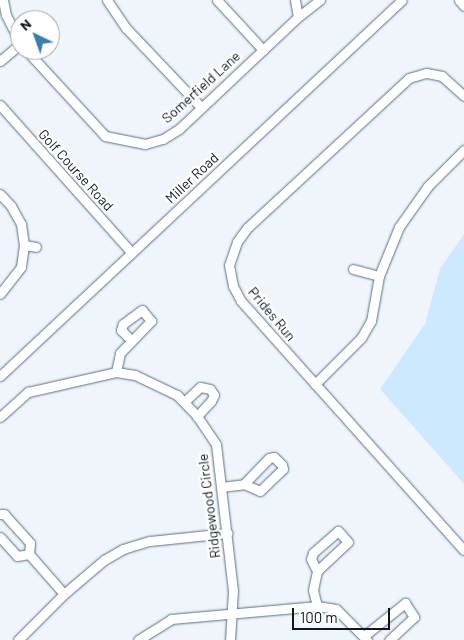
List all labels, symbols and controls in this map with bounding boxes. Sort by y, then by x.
north arrow [10,10,60,60]
text: N [16,15,34,34]
street label: Somerfield Lane [158,47,244,127]
street label: Golf Course Road [35,126,117,214]
street label: Miller Road [162,149,222,207]
street label: Prides Run [245,284,299,344]
street label: Ridgewood Circle [194,453,224,559]
scale bar [294,598,392,630]
text: 100 m [300,608,338,626]

